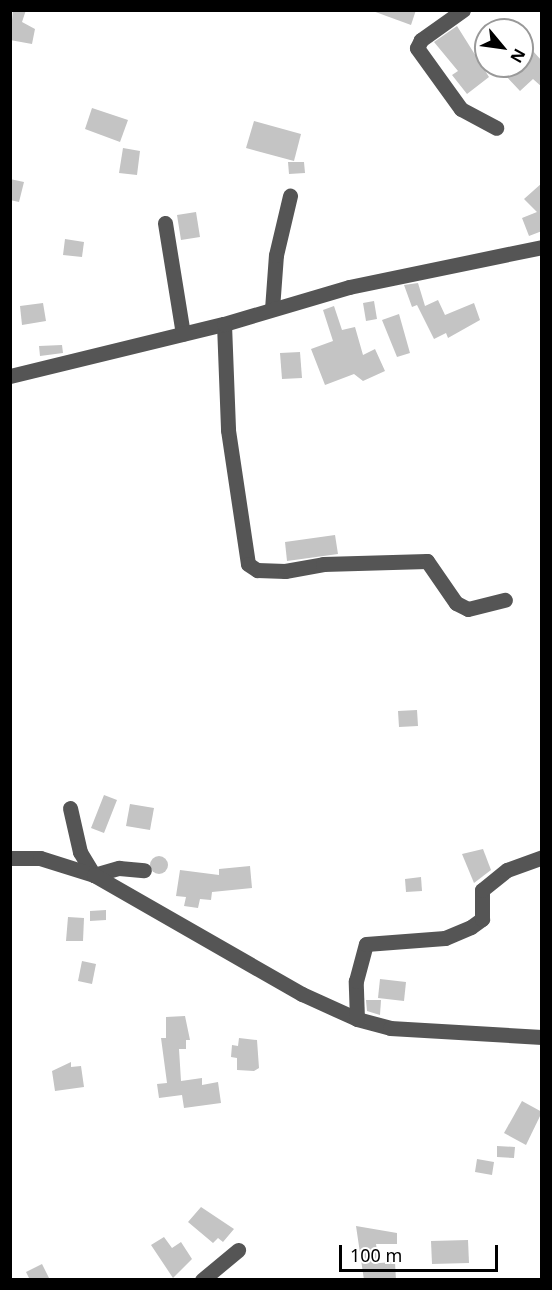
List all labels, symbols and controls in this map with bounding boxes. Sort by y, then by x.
north arrow [474,18,534,78]
text: N [505,45,531,67]
scale bar [342,1233,501,1271]
text: 100 m [350,1243,402,1267]

